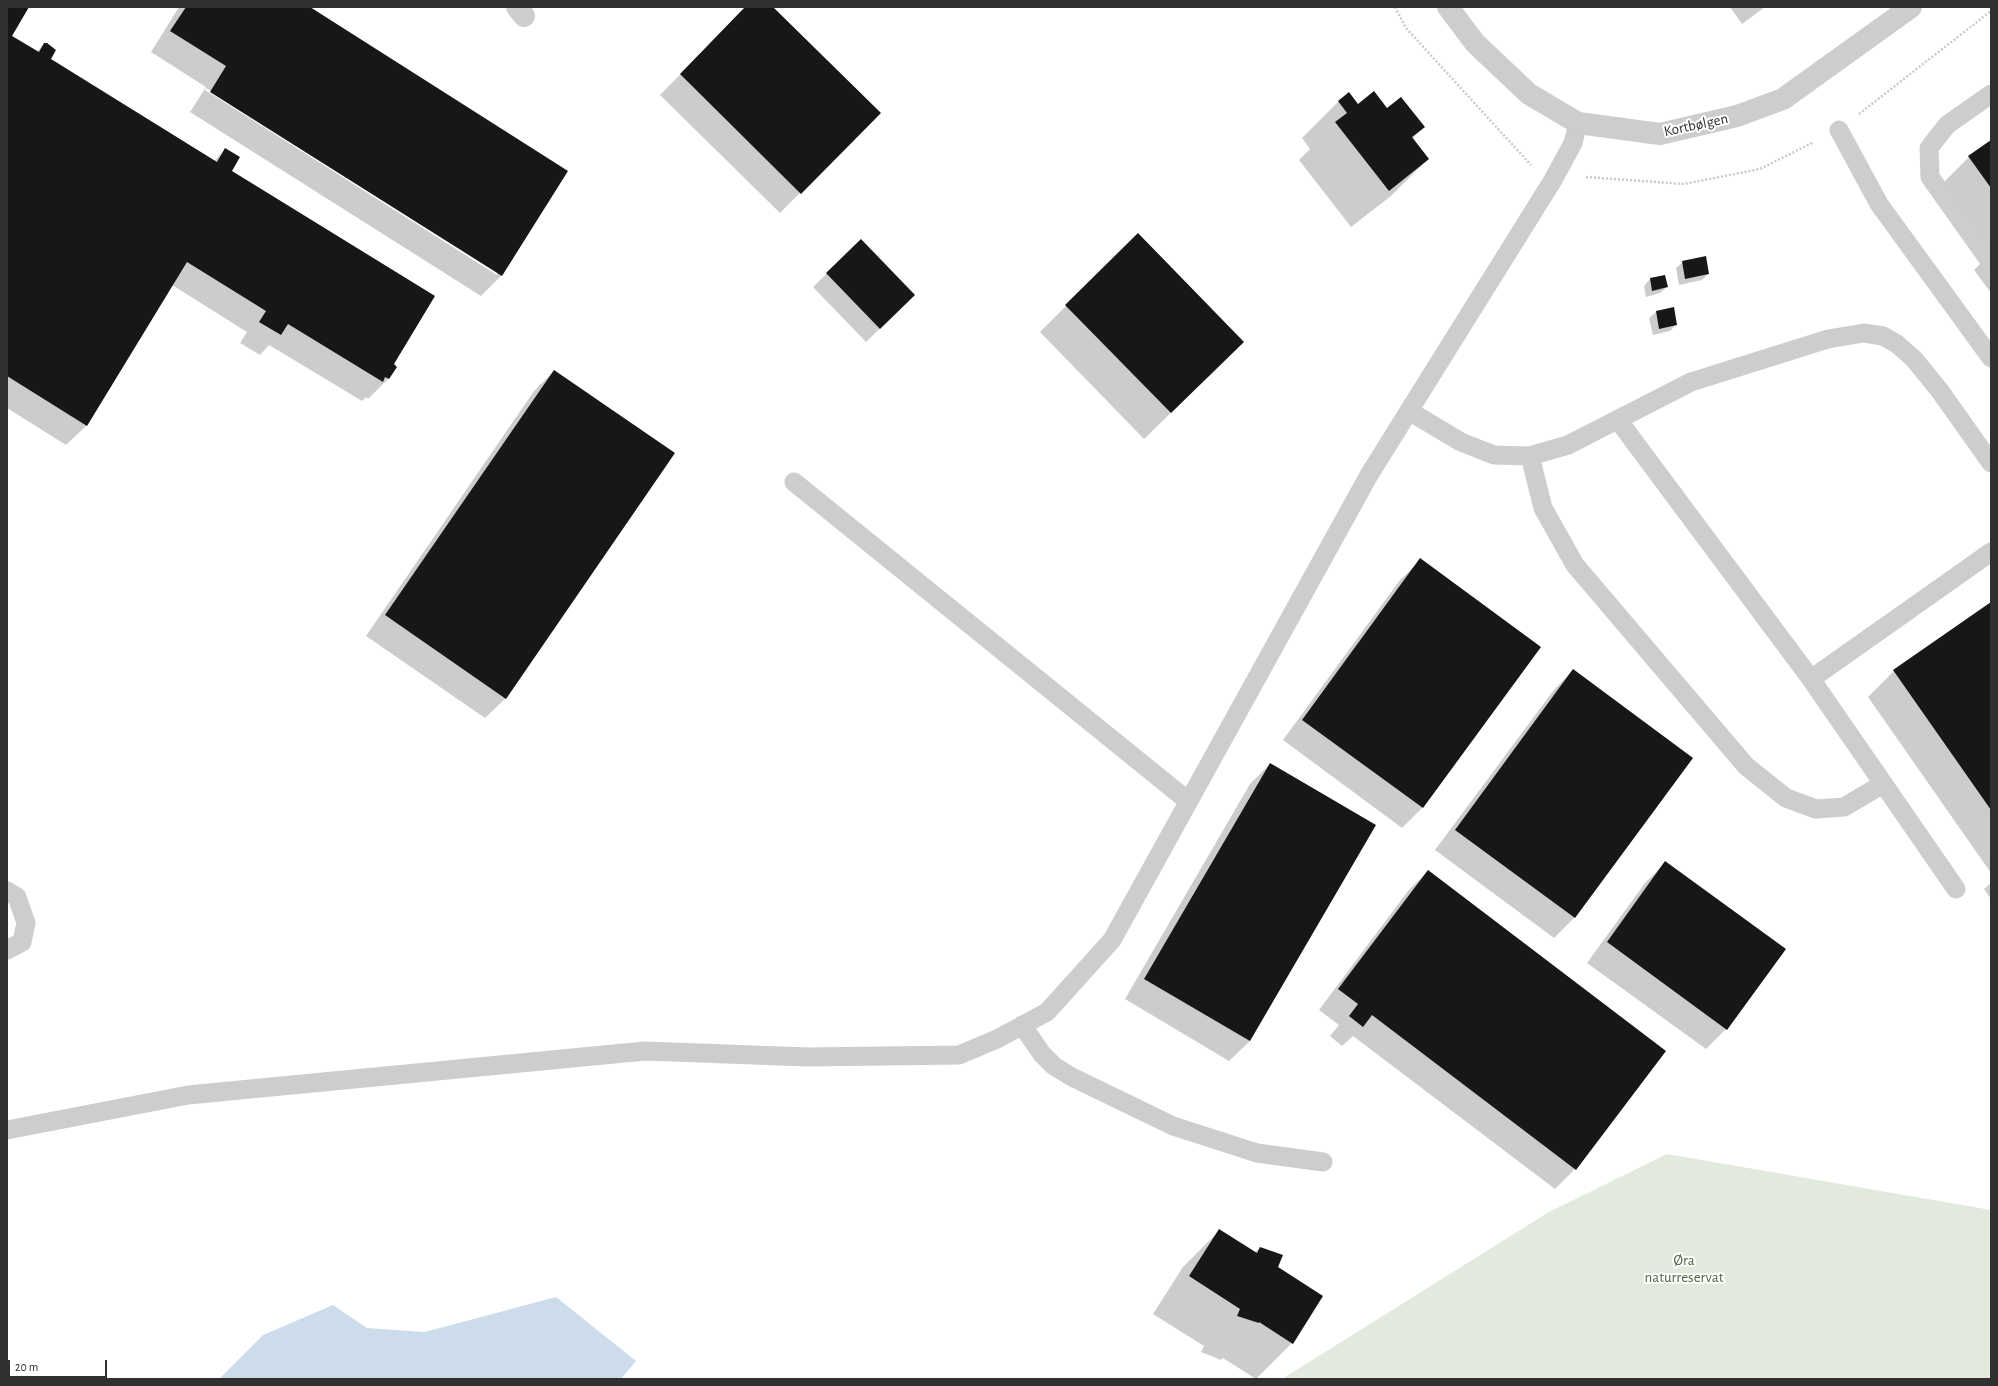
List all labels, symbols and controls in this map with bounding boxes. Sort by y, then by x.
street label: Kortbølgen [1662,109,1730,141]
park label: Øra naturreservat [1645,1251,1723,1286]
scale bar [10,1352,109,1378]
text: 20 m [15,1361,38,1373]

